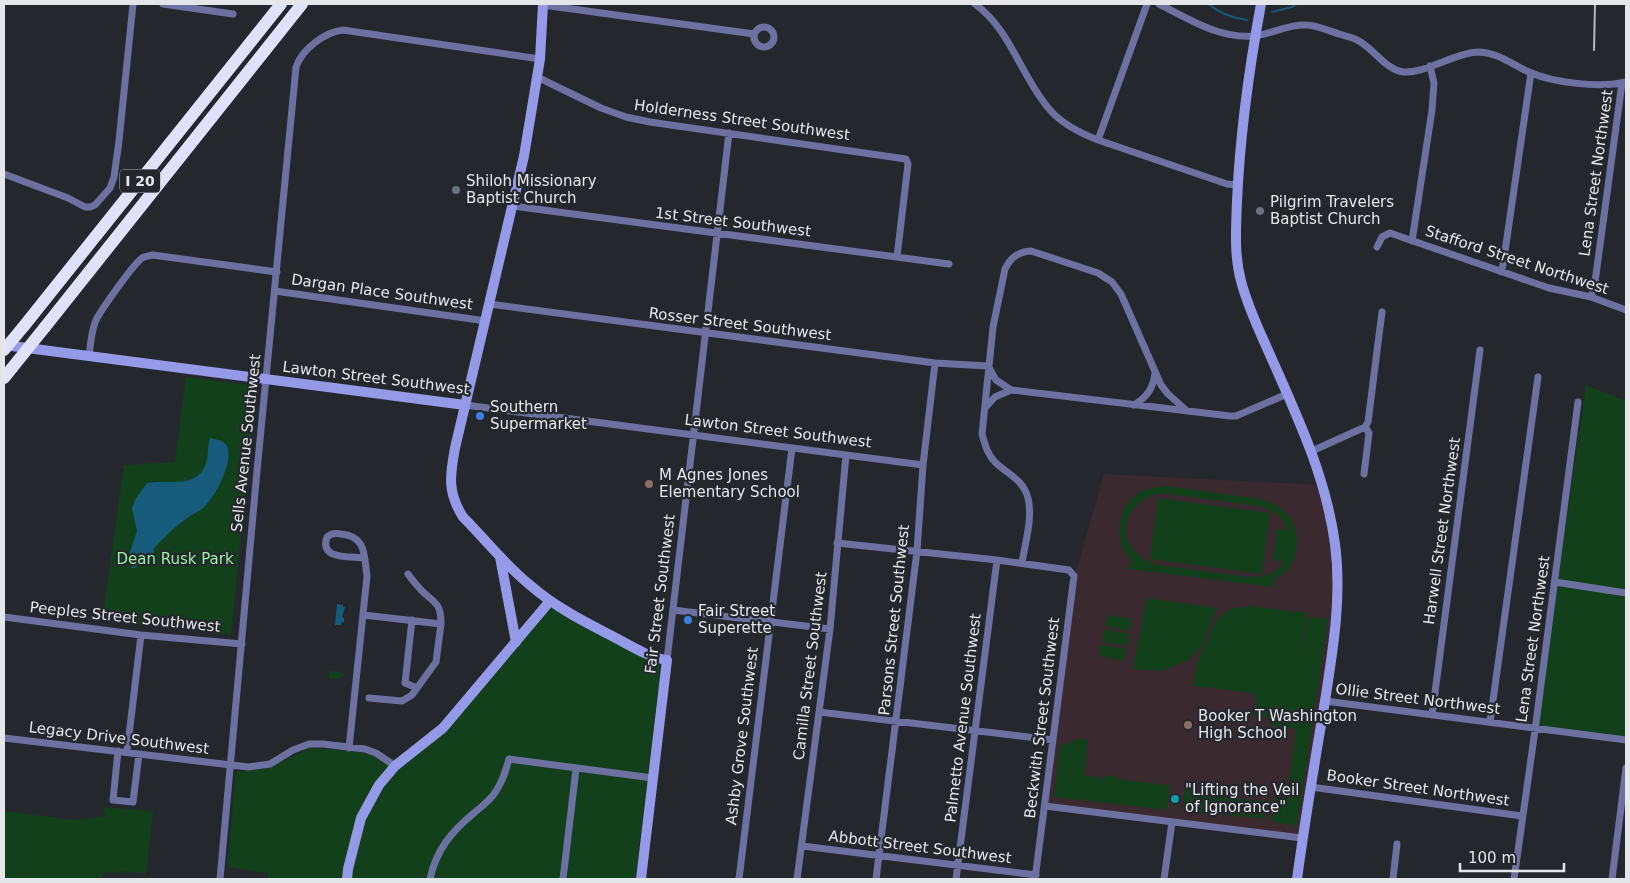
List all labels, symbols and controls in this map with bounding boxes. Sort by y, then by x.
street label: Lena Street Northwest [1575,88,1617,258]
street label: Holderness Street Southwest [633,96,851,144]
road number: I 20 [120,170,160,192]
place label: Shiloh Missionary Baptist Church [466,172,597,207]
marker: Shiloh Missionary Baptist Church [450,184,462,196]
place label: Pilgrim Travelers Baptist Church [1270,193,1394,228]
street label: 1st Street Southwest [654,203,812,241]
marker: Pilgrim Travelers Baptist Church [1254,205,1266,217]
street label: Stafford Street Northwest [1423,222,1611,298]
street label: Dargan Place Southwest [290,270,474,314]
street label: Rosser Street Southwest [648,304,832,344]
street label: Sells Avenue Southwest [228,353,264,533]
street label: Lawton Street Southwest [281,358,471,398]
place label: Southern Supermarket [490,398,587,433]
marker: Southern Supermarket [474,410,486,422]
street label: Lawton Street Southwest [683,411,873,451]
street label: Harwell Street Northwest [1420,436,1464,626]
place label: M Agnes Jones Elementary School [659,466,800,501]
marker: M Agnes Jones Elementary School [643,478,655,490]
street label: Fair Street Southwest [641,513,679,675]
street label: Parsons Street Southwest [875,523,913,716]
park label: Dean Rusk Park [116,550,234,568]
street label: Lena Street Northwest [1512,554,1554,724]
street label: Camilla Street Southwest [789,571,831,761]
street label: Peeples Street Southwest [29,598,221,636]
place label: Fair Street Superette [698,602,775,637]
street label: Palmetto Avenue Southwest [941,612,985,824]
marker: Fair Street Superette [682,614,694,626]
street label: Beckwith Street Southwest [1021,616,1063,819]
street label: Ashby Grove Southwest [722,646,762,826]
street label: Ollie Street Northwest [1335,680,1501,718]
place label: Booker T Washington High School [1198,707,1357,742]
street label: Legacy Drive Southwest [28,718,210,758]
marker: Booker T Washington High School [1182,719,1194,731]
street label: Booker Street Northwest [1325,766,1511,810]
place label: "Lifting the Veil of Ignorance" [1185,781,1299,816]
marker: "Lifting the Veil of Ignorance" [1169,793,1181,805]
street label: Abbott Street Southwest [828,827,1013,867]
scale bar [1460,840,1564,872]
text: 100 m [1468,849,1516,867]

